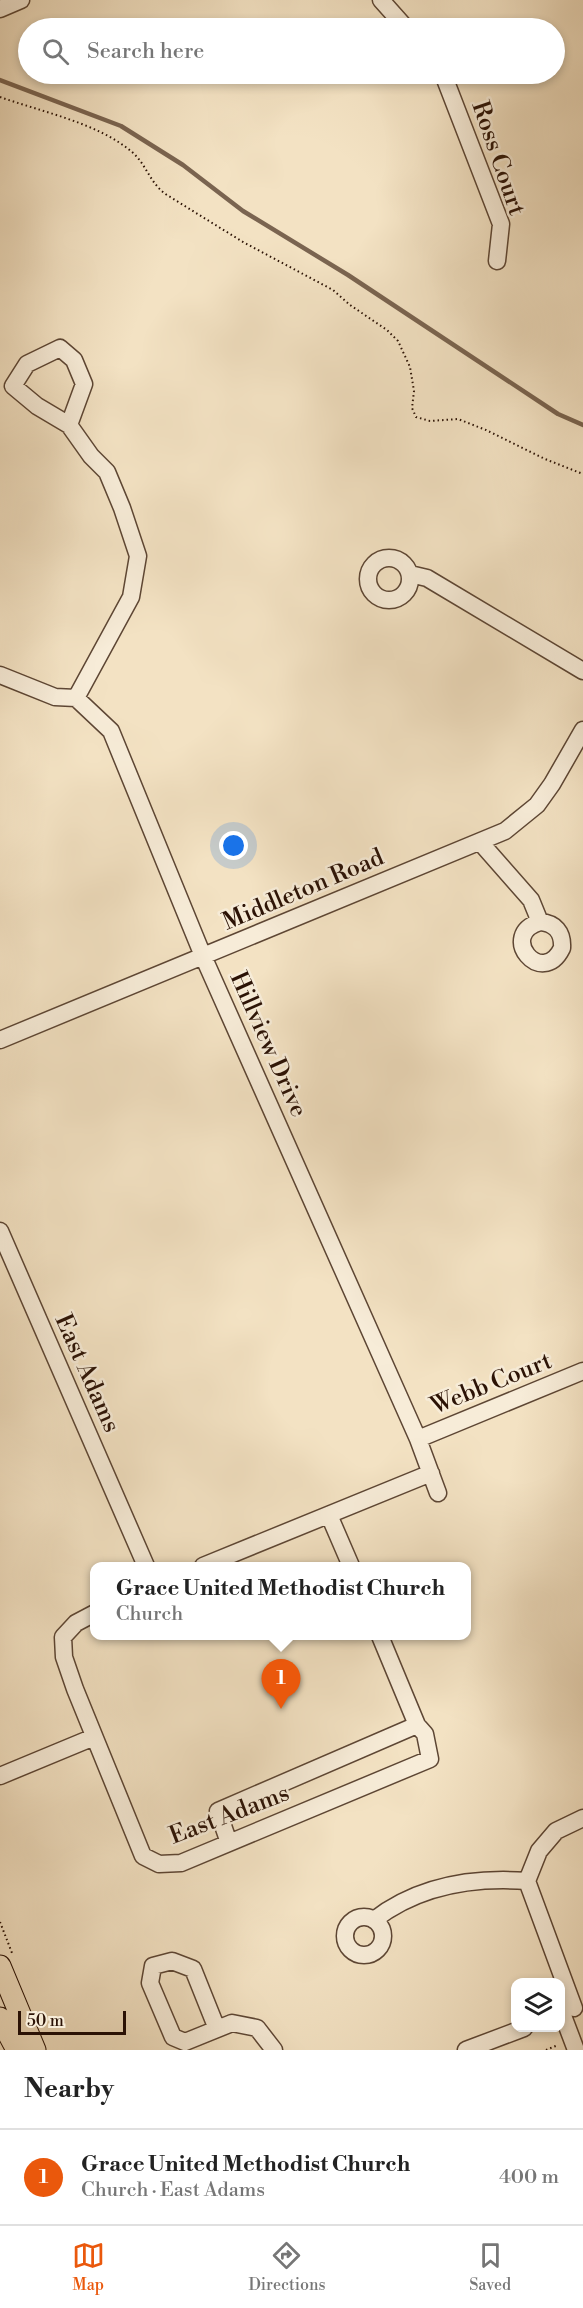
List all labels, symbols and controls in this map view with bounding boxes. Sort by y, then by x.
search box [18,18,565,84]
icon: search [39,35,72,68]
text: Search here [87,38,204,65]
street label: Ross Court [464,97,532,220]
your location [219,831,248,860]
street label: Middleton Road [218,842,389,937]
street label: Hillview Drive [223,967,314,1122]
street label: East Adams [48,1310,126,1437]
street label: Webb Court [426,1346,557,1422]
popup [90,1562,471,1640]
text: Grace United Methodist Church [116,1575,445,1602]
text: Church [116,1602,183,1627]
pin: 1 [262,1660,300,1709]
street label: East Adams [165,1778,294,1852]
map controls [511,1978,565,2032]
button: layers [511,1978,565,2032]
scale bar [18,2008,126,2036]
text: 50 m [27,2011,64,2031]
text: Nearby [24,2073,114,2105]
text: Grace United Methodist Church [81,2151,410,2178]
text: 1 [39,2165,48,2190]
text: 400 m [499,2165,559,2190]
text: Church · East Adams [81,2178,265,2203]
tab: Map [72,2239,105,2295]
tab: Directions [248,2239,326,2295]
tab: Saved [469,2239,511,2295]

